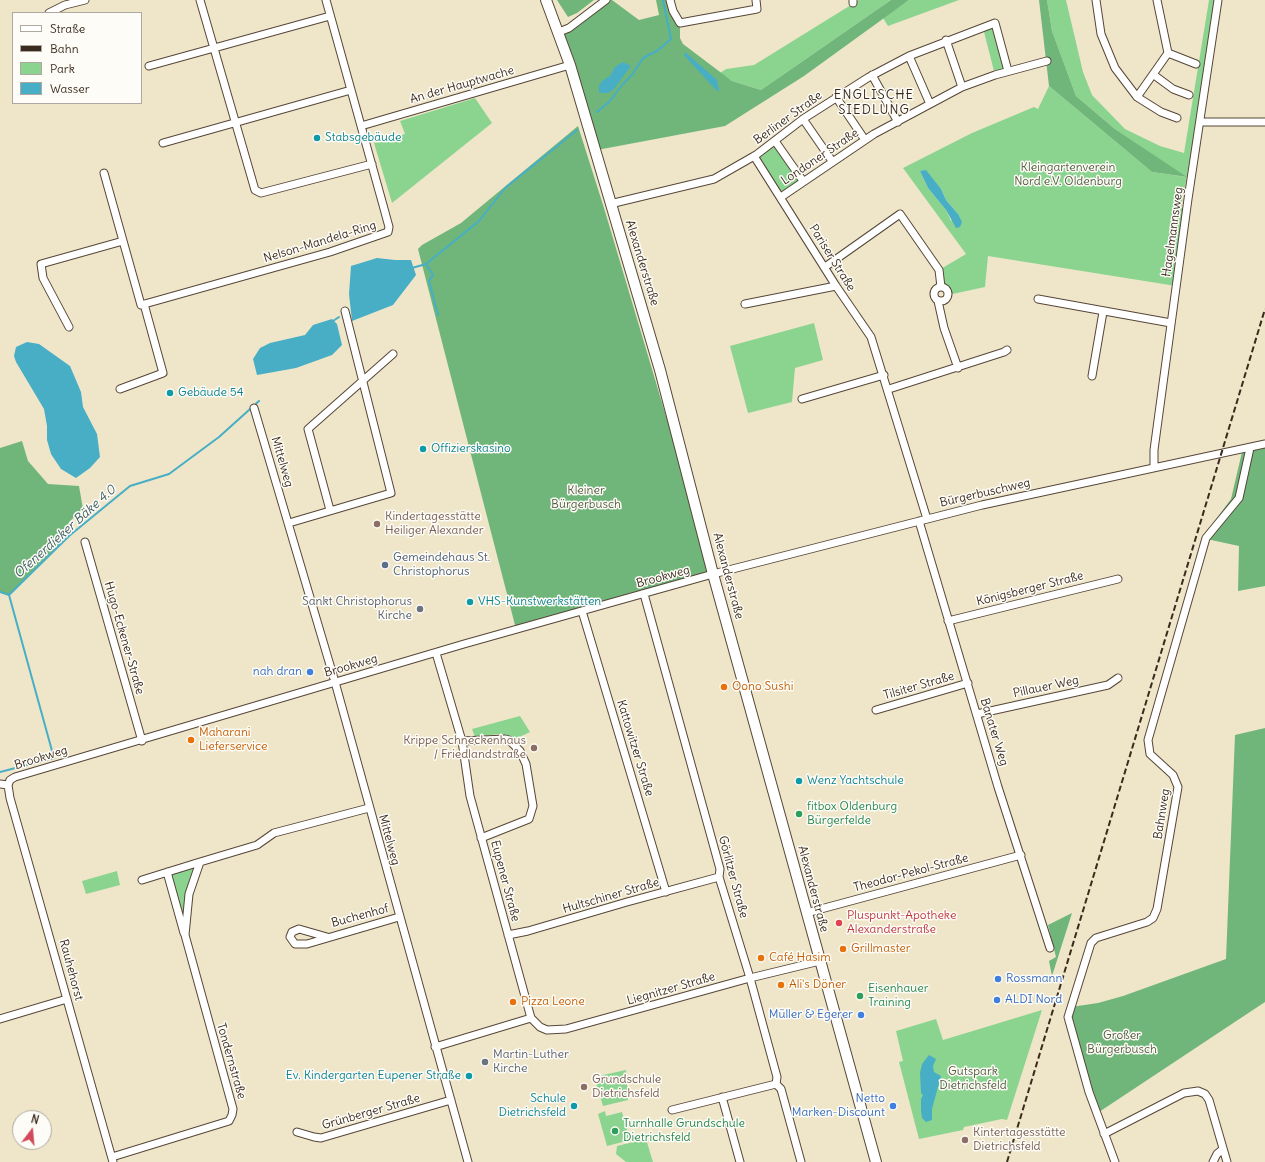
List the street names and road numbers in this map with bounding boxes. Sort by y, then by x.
street label: An der Hauptwache [408,63,516,107]
street label: Berliner Straße [751,88,825,148]
street label: Londoner Straße [779,126,861,188]
street label: Hagelmannsweg [1160,186,1186,278]
street label: Nelson-Mandela-Ring [262,218,378,266]
street label: Alexanderstraße [622,218,662,308]
street label: Pariser Straße [806,222,858,294]
street label: Mittelweg [268,435,296,489]
street label: Bürgerbuschweg [938,476,1032,510]
street label: Alexanderstraße [710,531,746,621]
street label: Brookweg [635,563,691,591]
street label: Königsberger Straße [975,569,1085,609]
street label: Hugo-Eckener-Straße [101,580,147,696]
street label: Brookweg [323,652,379,680]
street label: Tilsiter Straße [882,669,956,703]
street label: Pillauer Weg [1012,673,1080,701]
street label: Banater Weg [977,696,1011,768]
street label: Kattowitzer Straße [613,698,657,798]
street label: Brookweg [13,743,69,773]
street label: Bahnweg [1151,788,1173,840]
street label: Mittelweg [375,813,403,867]
street label: Görlitzer Straße [715,834,751,920]
street label: Eupener Straße [487,839,523,923]
street label: Alexanderstraße [795,844,831,934]
street label: Theodor-Pekol-Straße [852,851,970,895]
street label: Hultschiner Straße [561,875,661,917]
street label: Buchenhof [330,901,390,931]
street label: Rauhehorst [56,938,86,1002]
street label: Liegnitzer Straße [625,970,717,1008]
street label: Tondernstraße [213,1021,249,1101]
street label: Grünberger Straße [320,1091,422,1133]

